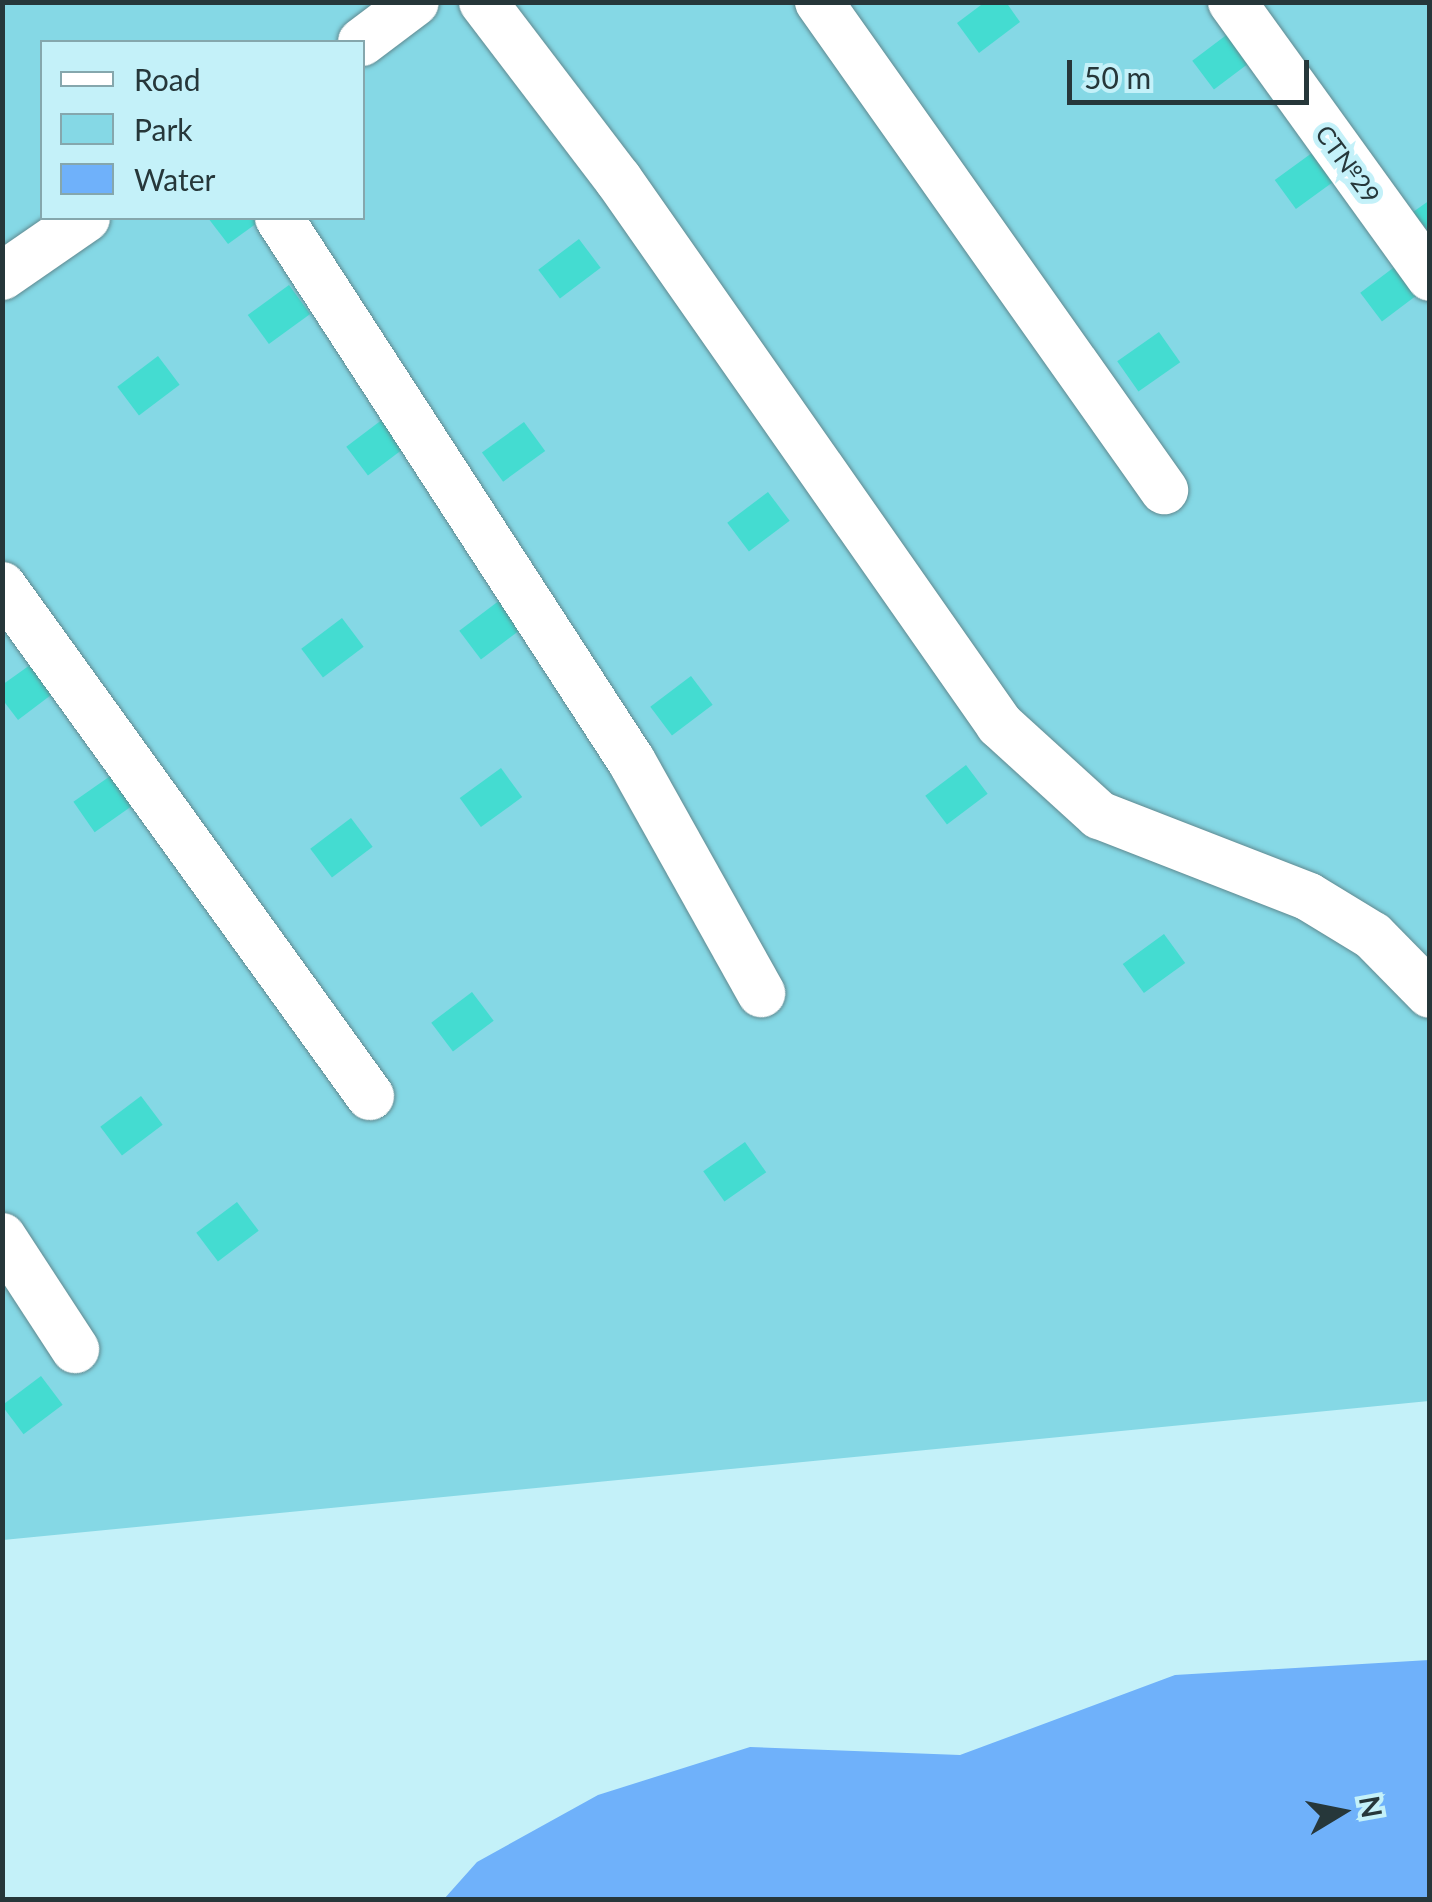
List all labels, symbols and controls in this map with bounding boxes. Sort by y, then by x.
legend [40,40,365,220]
scale bar [1072,40,1314,102]
text: 50 m [1084,59,1151,95]
text: Road [134,61,201,97]
text: Park [134,111,193,147]
street label: СТ№29 [1310,119,1386,209]
text: Water [134,161,216,197]
north arrow [1292,1762,1392,1862]
text: N [1353,1793,1390,1820]

